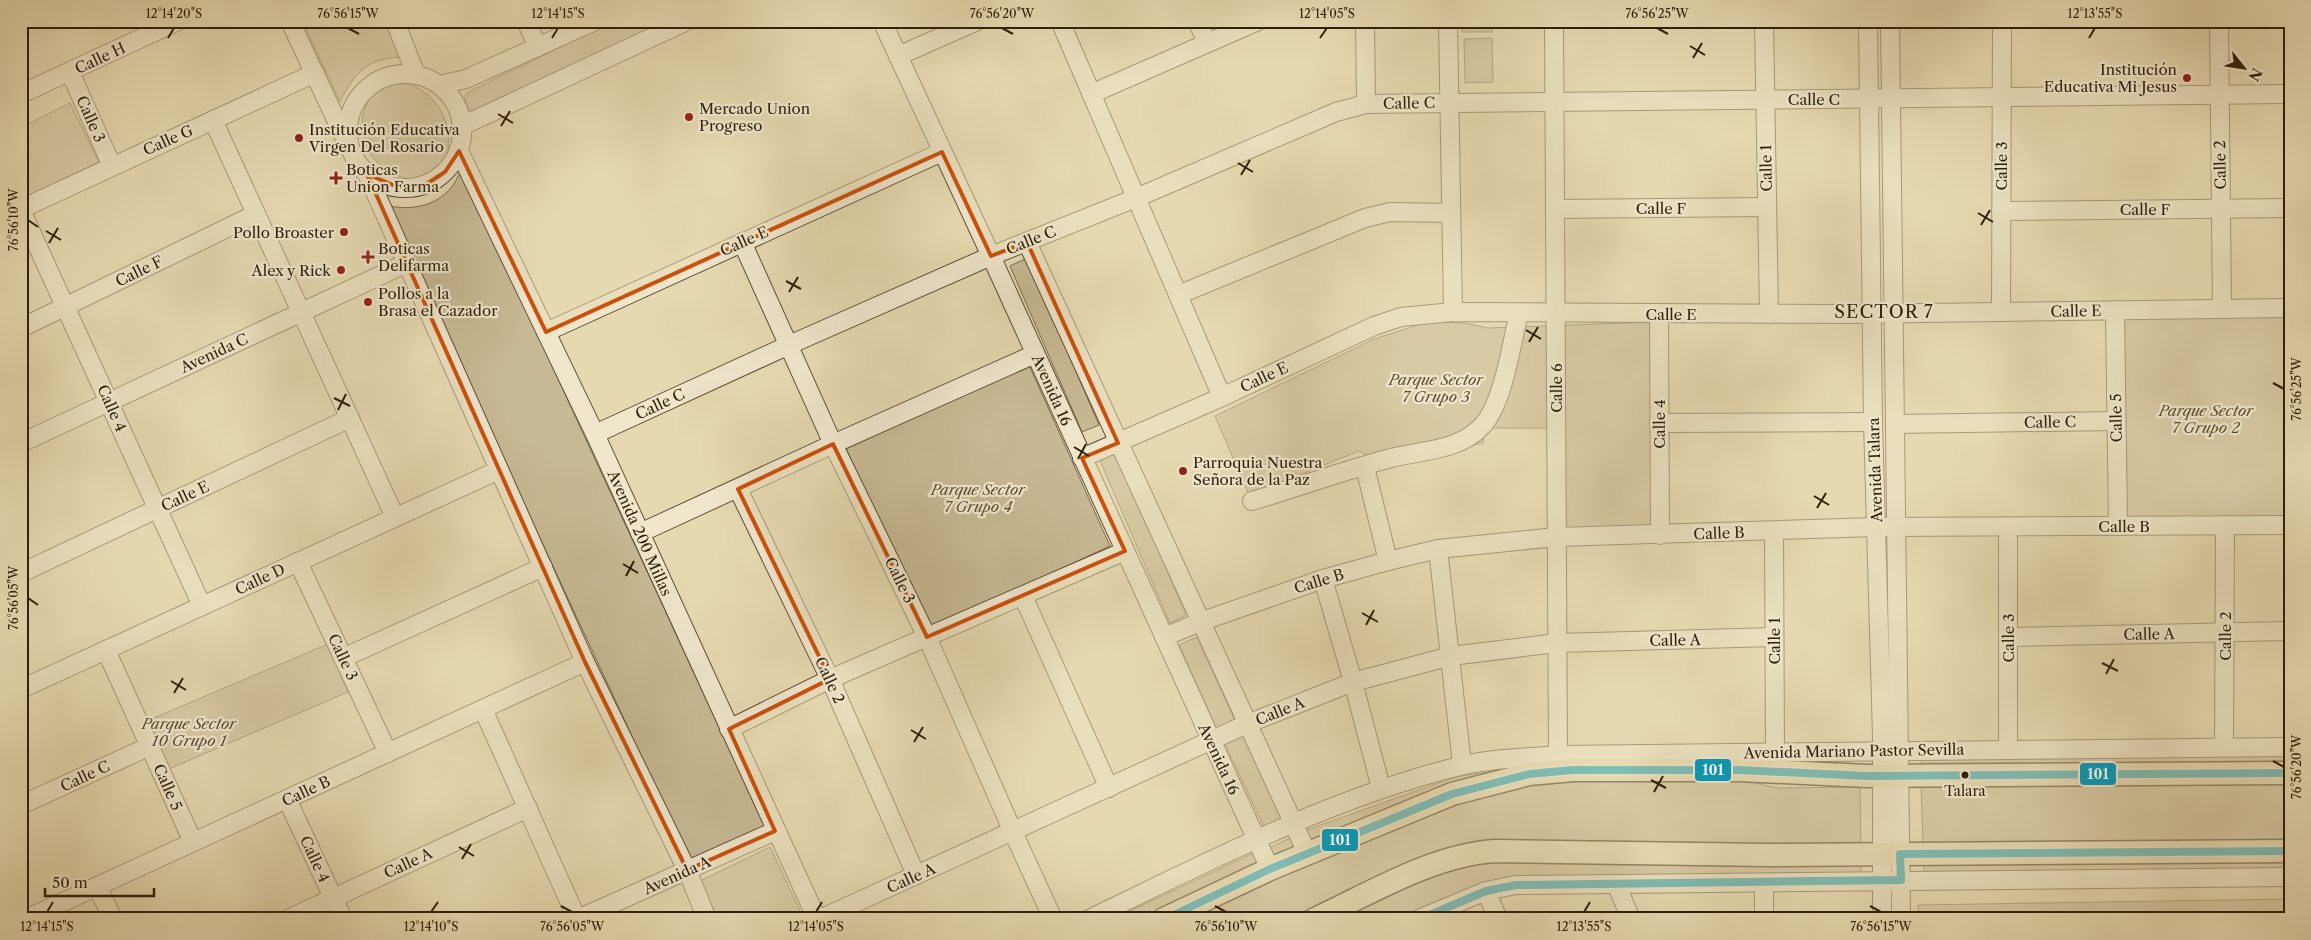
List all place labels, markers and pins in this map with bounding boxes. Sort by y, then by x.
place label: Institución Educativa Mi Jesus [2044,60,2178,96]
marker: Institución Educativa Mi Jesus [2181,72,2193,84]
place label: Mercado Union Progreso [699,99,811,135]
marker: Mercado Union Progreso [683,111,695,123]
place label: Institución Educativa Virgen Del Rosario [308,120,460,156]
marker: Institución Educativa Virgen Del Rosario [293,132,305,144]
place label: Boticas Union Farma [346,160,439,196]
marker: Boticas Union Farma [330,172,342,184]
place label: Pollo Broaster [233,223,335,242]
marker: Pollo Broaster [338,226,350,238]
place label: Boticas Delifarma [378,239,449,275]
marker: Boticas Delifarma [362,251,374,263]
place label: Alex y Rick [251,261,332,280]
marker: Alex y Rick [335,264,347,276]
place label: Pollos a la Brasa el Cazador [378,284,498,320]
marker: Pollos a la Brasa el Cazador [362,296,374,308]
place label: Parroquia Nuestra Señora de la Paz [1193,453,1323,489]
marker: Parroquia Nuestra Señora de la Paz [1177,465,1189,477]
marker: Talara [1960,770,1970,780]
place label: Talara [1944,782,1986,800]

